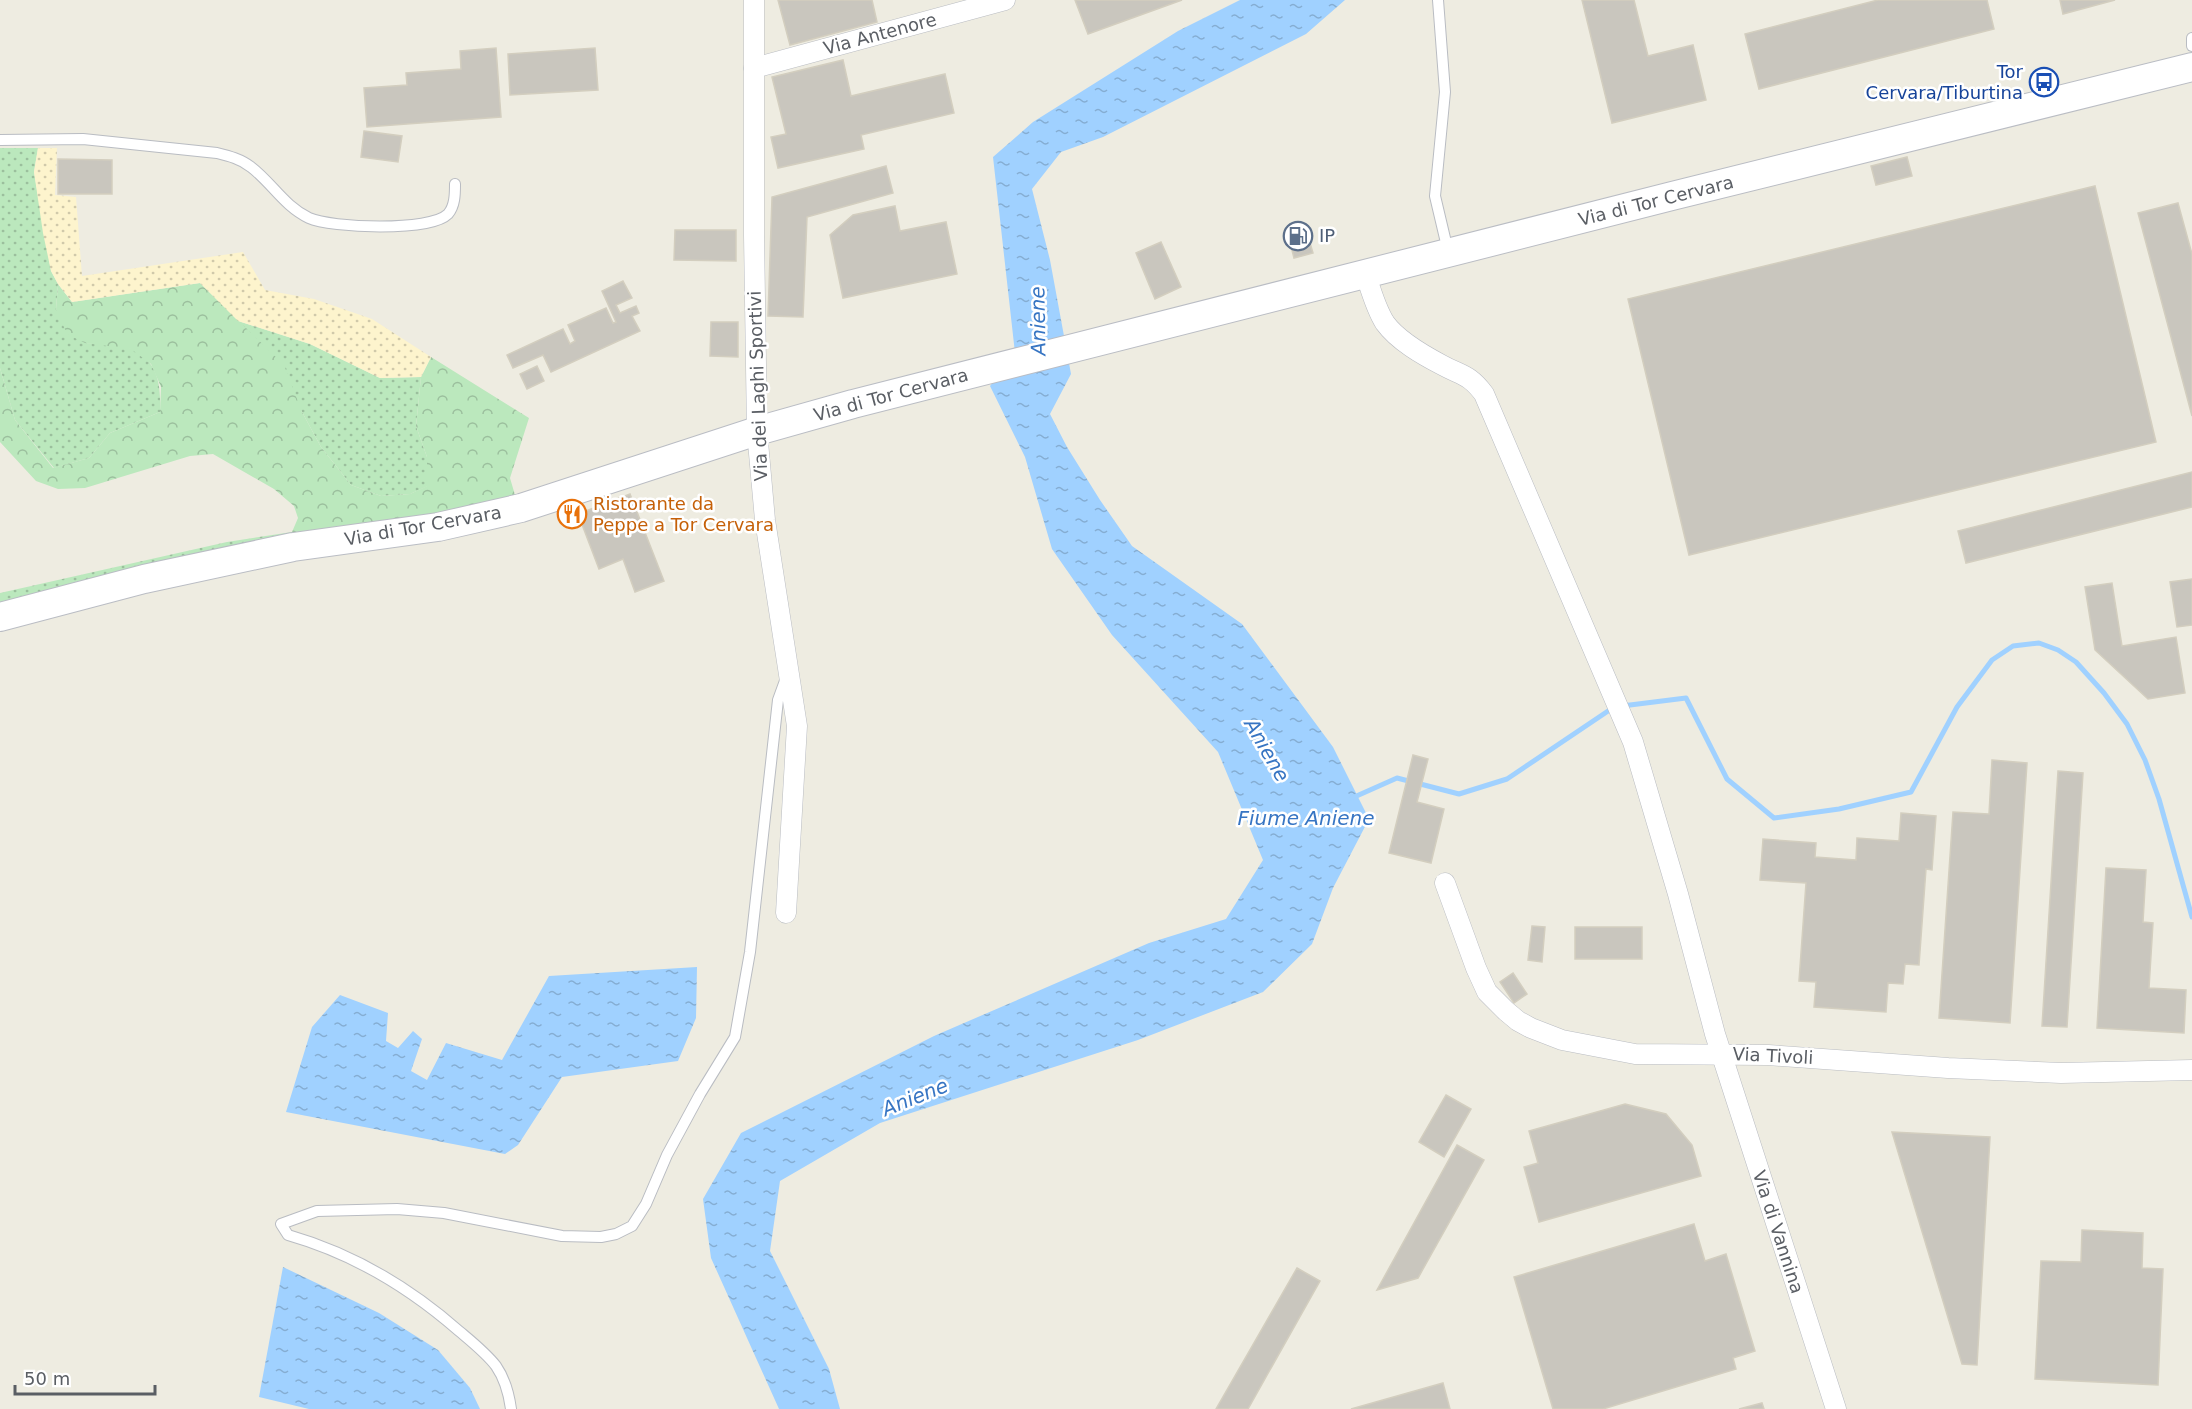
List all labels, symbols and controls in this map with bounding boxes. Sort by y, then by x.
street label: Via Antenore [821,8,939,59]
place label: Tor Cervara/Tiburtina [1866,61,2024,103]
bus stop icon: Tor Cervara/Tiburtina [2028,66,2060,98]
street label: Via di Tor Cervara [1576,171,1736,230]
fuel station icon: IP [1282,220,1314,252]
place label: IP [1319,225,1335,246]
water label: Aniene [1025,286,1051,358]
street label: Via dei Laghi Sportivi [744,290,771,482]
street label: Via di Tor Cervara [811,364,970,425]
place label: Ristorante da Peppe a Tor Cervara [593,493,774,535]
restaurant icon: Ristorante da Peppe a Tor Cervara [556,498,588,530]
street label: Via di Tor Cervara [343,501,503,550]
water label: Aniene [1238,712,1295,786]
water label: Fiume Aniene [1237,806,1375,830]
street label: Via Tivoli [1732,1043,1814,1068]
water label: Aniene [877,1073,952,1122]
street label: Via di Vannina [1749,1168,1808,1296]
scale bar [15,1358,154,1396]
text: 50 m [24,1368,70,1389]

